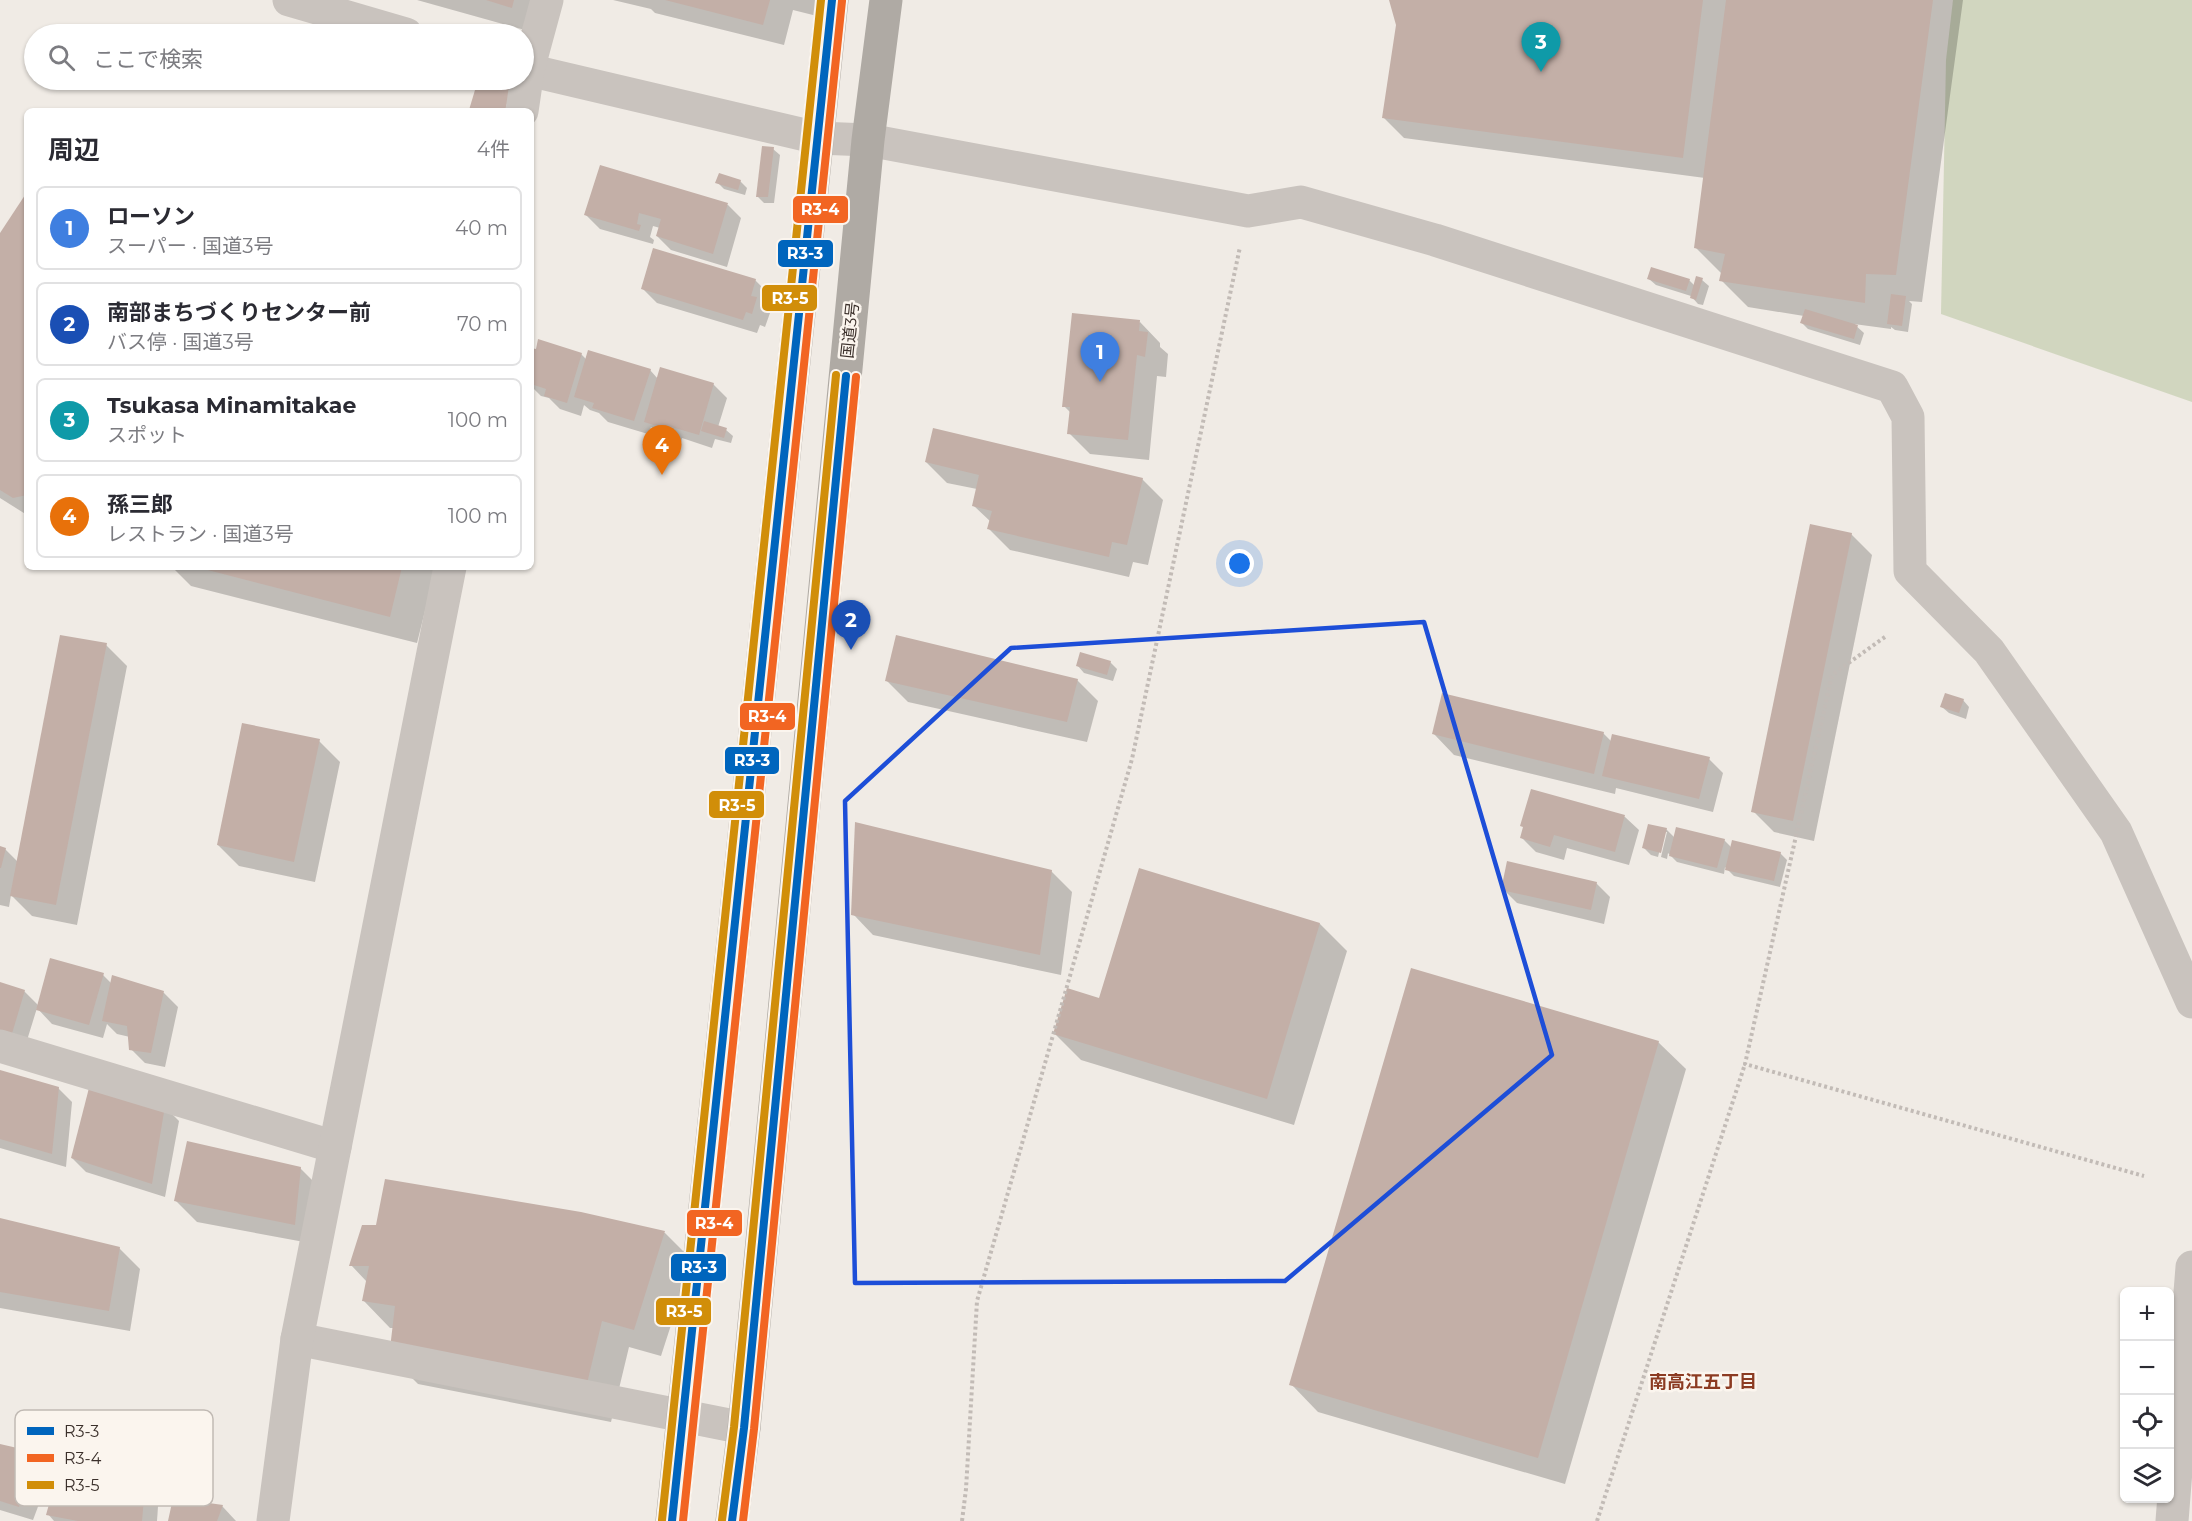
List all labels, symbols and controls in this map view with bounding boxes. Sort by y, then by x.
pin: 3 [1522,22,1560,72]
search box [24,24,534,90]
icon: search [45,41,78,74]
text: ここで検索 [93,46,203,73]
text: 周辺 [48,134,100,166]
text: 4件 [477,137,510,161]
line badge: R3-4 [792,195,849,224]
text: R3-4 [801,200,839,219]
text: ローソン [107,203,195,230]
text: 1 [66,216,73,240]
text: 40 m [455,216,508,240]
text: スーパー · 国道3号 [107,234,274,258]
line badge: R3-3 [777,239,834,268]
text: R3-3 [787,244,823,263]
line badge: R3-5 [761,284,818,312]
text: R3-5 [772,289,809,308]
text: 南部まちづくりセンター前 [107,299,371,326]
street label: 国道3号 [838,301,862,359]
text: 2 [64,312,75,336]
text: 70 m [457,312,508,336]
text: バス停 · 国道3号 [107,330,254,354]
pin: 1 [1080,332,1120,382]
text: Tsukasa Minamitakae [107,392,356,419]
text: 3 [64,408,75,432]
text: 100 m [448,408,508,432]
text: スポット [107,423,187,447]
pin: 4 [642,426,682,475]
text: 孫三郎 [107,491,173,518]
text: 4 [63,504,76,528]
text: 100 m [448,504,508,528]
text: レストラン · 国道3号 [107,522,294,546]
your location [1225,549,1254,578]
pin: 2 [832,600,870,650]
line badge: R3-4 [739,702,796,731]
text: R3-4 [748,707,786,726]
line badge: R3-3 [724,746,780,775]
text: R3-3 [734,751,770,770]
line badge: R3-5 [708,790,765,819]
text: R3-5 [719,796,756,815]
line badge: R3-4 [686,1209,743,1237]
text: R3-4 [695,1214,733,1233]
line badge: R3-3 [670,1253,727,1282]
text: R3-3 [681,1258,717,1277]
map controls [2120,1287,2174,1503]
button: + [2120,1287,2174,1341]
line badge: R3-5 [655,1297,712,1326]
text: R3-5 [666,1302,703,1321]
button: − [2120,1341,2174,1395]
district label: 南高江五丁目 [1649,1371,1757,1393]
button: locate [2120,1395,2174,1449]
legend [15,1410,213,1506]
text: R3-3 [64,1422,99,1441]
text: R3-4 [64,1449,102,1468]
button: layers [2120,1449,2174,1503]
text: R3-5 [64,1476,100,1495]

